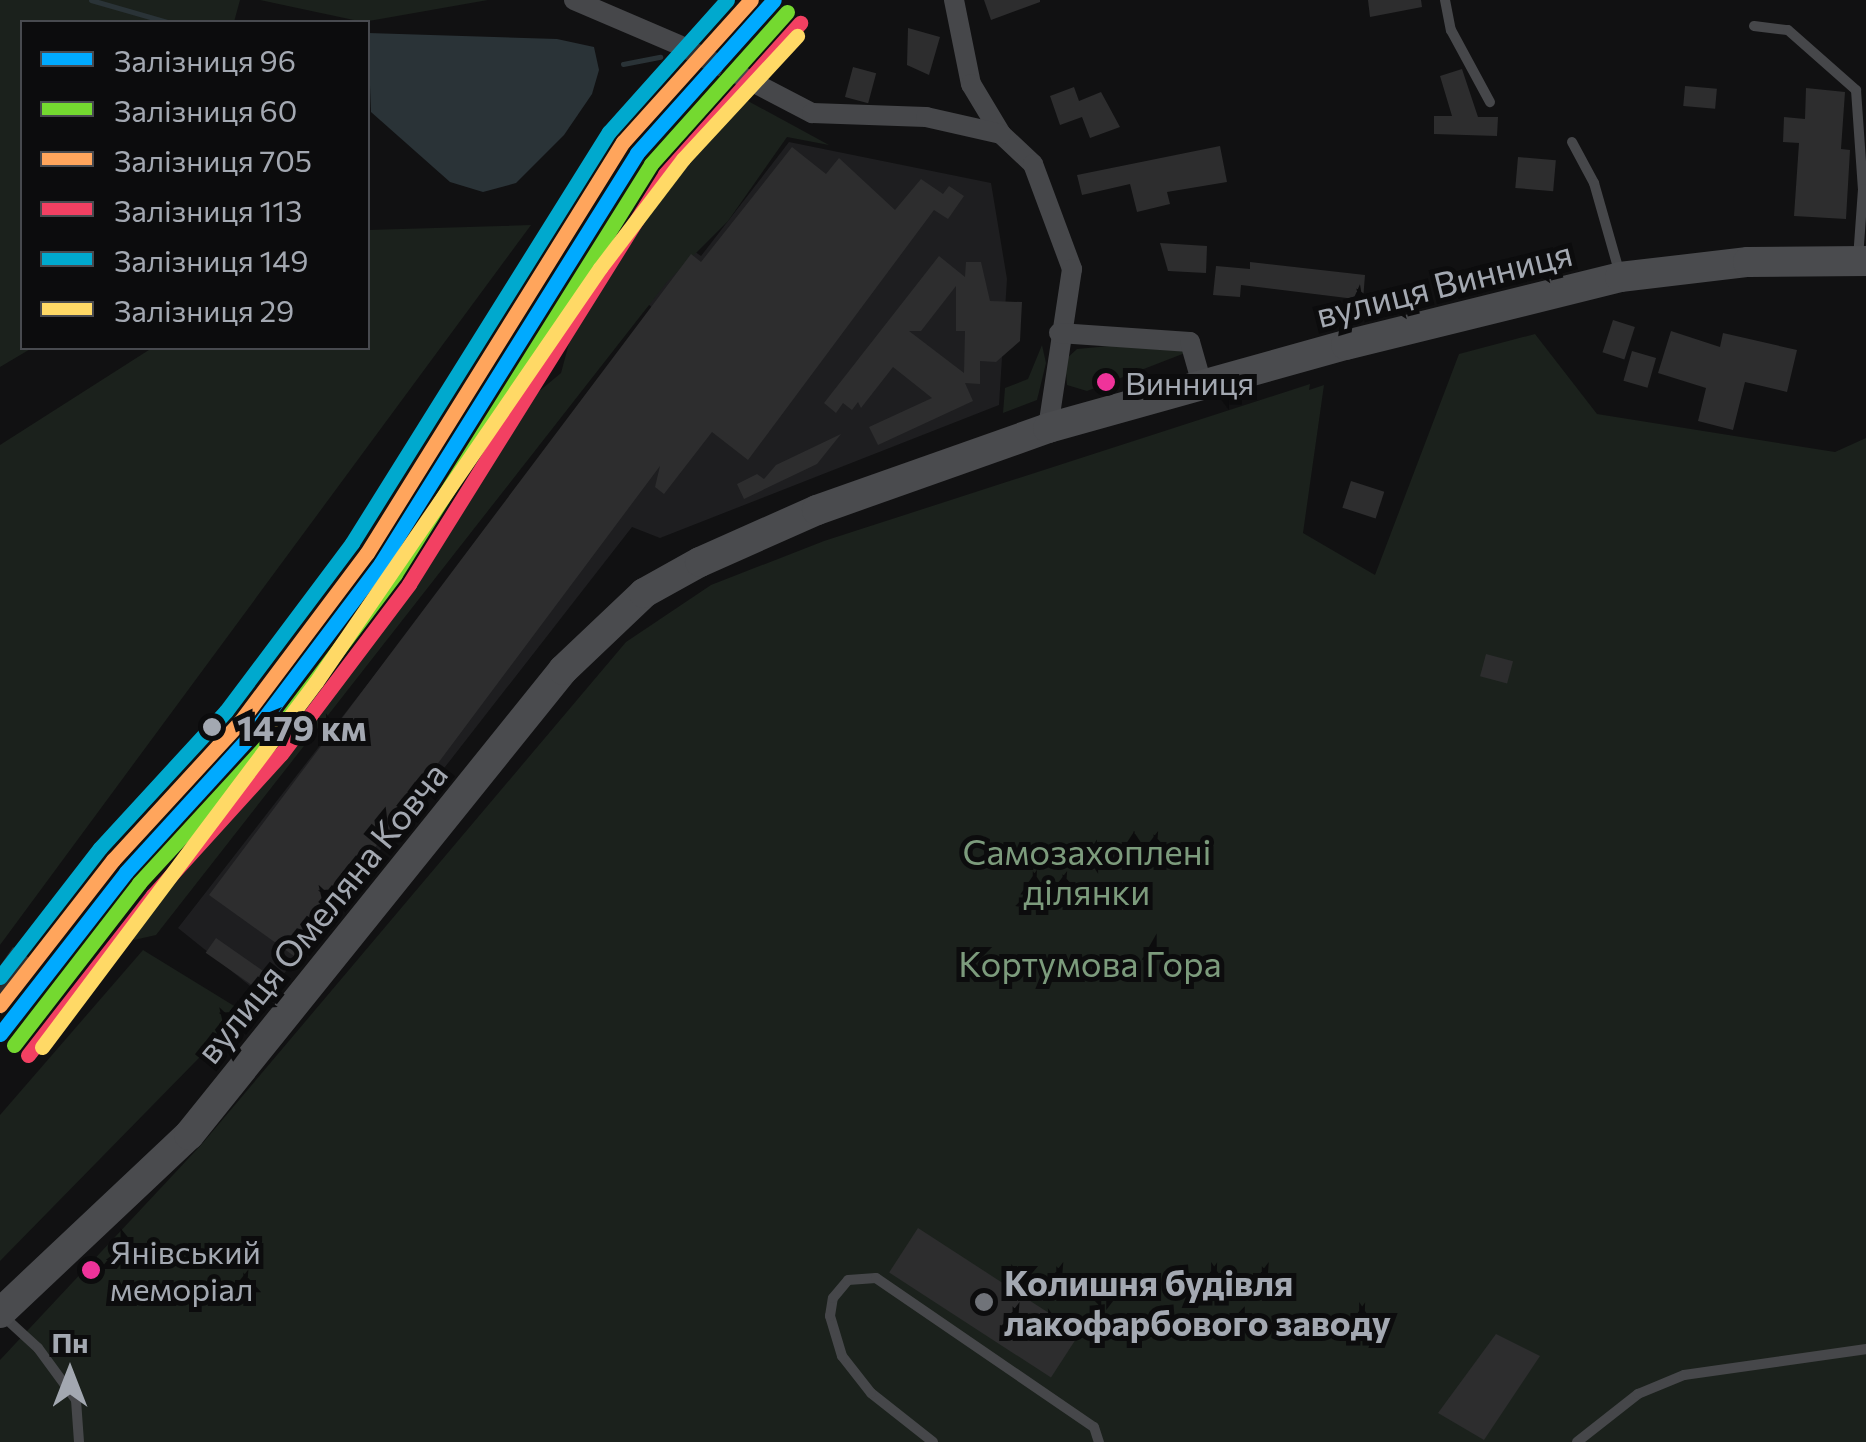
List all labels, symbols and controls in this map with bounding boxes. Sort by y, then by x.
legend [20,20,370,350]
text: Залізниця 96 [114,41,296,78]
text: Залізниця 60 [114,91,297,128]
text: Залізниця 705 [114,141,312,178]
text: Залізниця 113 [114,191,302,228]
street label: вулиця Винниця [1312,231,1576,335]
text: Залізниця 149 [114,241,309,278]
text: Залізниця 29 [114,291,294,328]
place label: Винниця [1125,363,1254,401]
marker: Винниця [1096,372,1116,392]
place label: 1479 км [237,706,367,748]
marker: 1479 км [196,711,228,743]
street label: вулиця Омеляна Ковча [187,753,455,1071]
park label: Самозахоплені ділянки [962,830,1212,912]
park label: Кортумова Гора [958,942,1222,984]
place label: Янівський меморіал [110,1233,261,1308]
marker: Янівський меморіал [81,1260,101,1280]
place label: Колишня будівля лакофарбового заводу [1004,1261,1391,1343]
marker: Колишня будівля лакофарбового заводу [973,1291,995,1313]
north arrow [20,1322,120,1422]
text: Пн [51,1325,89,1359]

